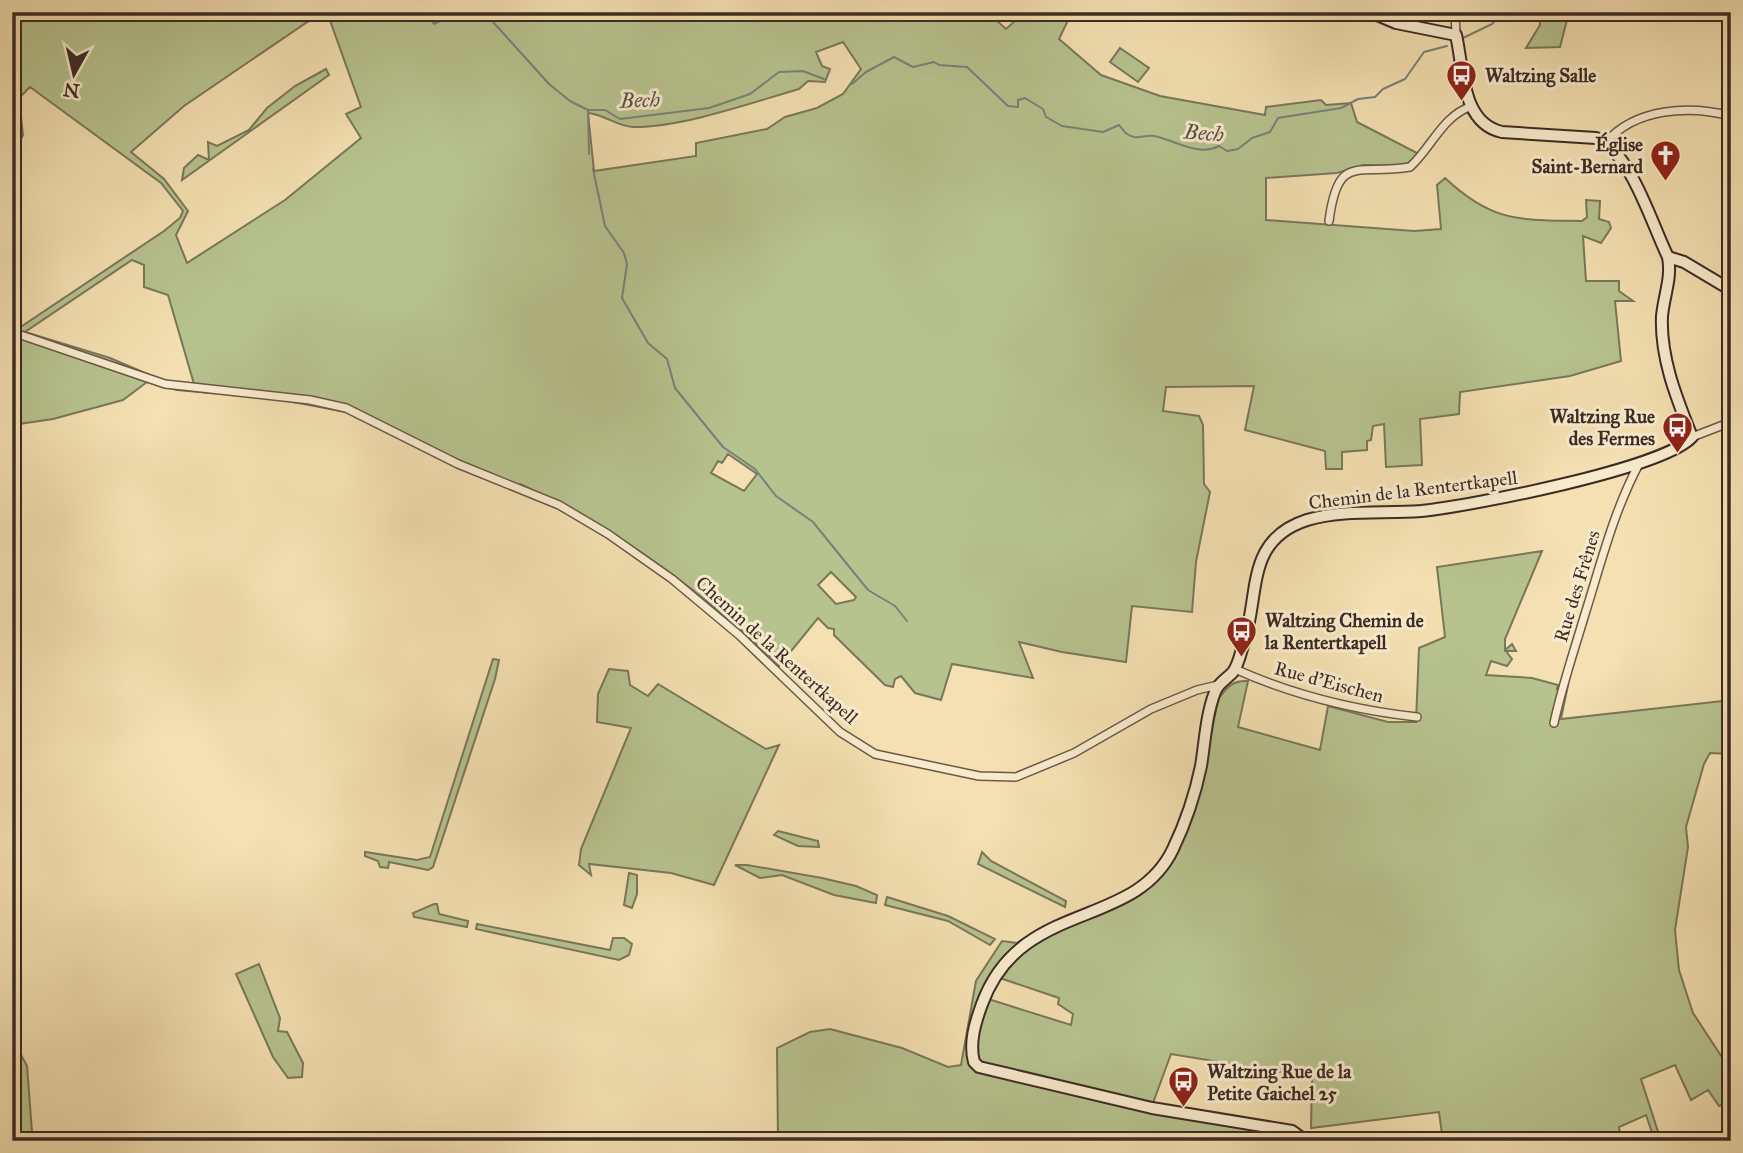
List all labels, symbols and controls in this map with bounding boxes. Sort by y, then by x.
north arrow [38,38,108,108]
bus stop icon: Waltzing Salle [1445,58,1479,102]
place label: Waltzing Salle [1485,64,1596,88]
text: N [62,78,81,103]
water label: Bech [619,86,660,114]
water label: Bech [1182,118,1225,148]
place label: Église Saint-Bernard [1532,131,1643,178]
church icon: Église Saint-Bernard [1649,138,1683,182]
place label: Waltzing Rue des Fermes [1550,405,1655,450]
bus stop icon: Waltzing Rue des Fermes [1661,410,1695,454]
street label: Chemin de la Rentertkapell [1307,466,1520,514]
street label: Rue des Frênes [1549,527,1605,645]
street label: Chemin de la Rentertkapell [691,571,863,729]
place label: Waltzing Chemin de la Rentertkapell [1264,609,1424,655]
bus stop icon: Waltzing Chemin de la Rentertkapell [1225,614,1259,658]
street label: Rue d'Eischen [1272,656,1386,708]
place label: Waltzing Rue de la Petite Gaichel 25 [1207,1060,1352,1105]
bus stop icon: Waltzing Rue de la Petite Gaichel 25 [1167,1065,1201,1109]

